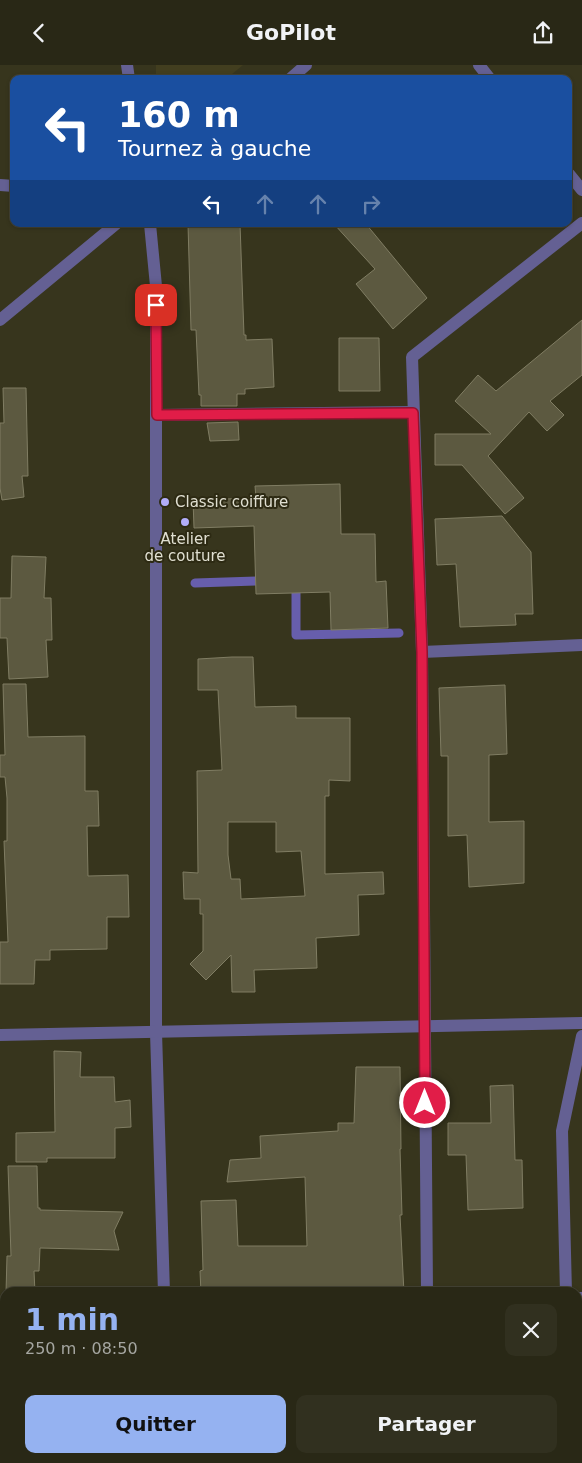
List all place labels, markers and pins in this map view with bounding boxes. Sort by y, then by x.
pin [135,284,177,326]
place label: Classic coiffure [175,493,288,511]
marker: Classic coiffure [159,496,171,508]
marker: Atelier de couture [179,516,191,528]
place label: Atelier de couture [145,530,225,565]

